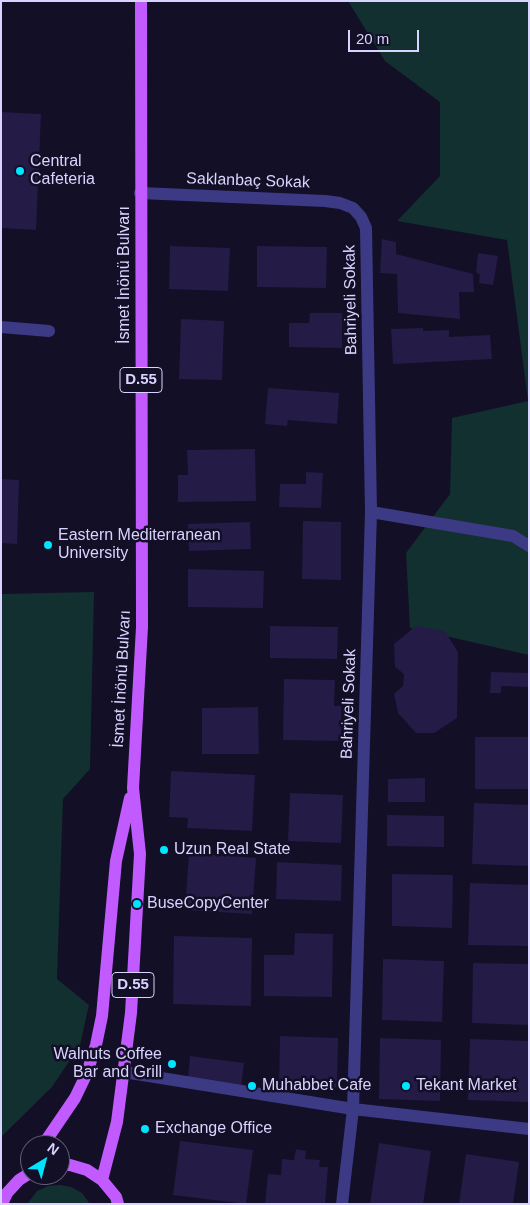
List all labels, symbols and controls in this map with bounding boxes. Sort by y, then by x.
scale bar [350,20,421,52]
text: 20 m [356,30,389,47]
place label: Central Cafeteria [30,152,95,190]
marker: Central Cafeteria [14,165,26,177]
street label: Saklanbaç Sokak [186,169,310,193]
street label: İsmet İnönü Bulvarı [115,206,135,344]
street label: Bahriyeli Sokak [340,245,362,355]
road number: D.55 [120,368,162,392]
place label: Eastern Mediterranean University [58,526,221,564]
marker: Eastern Mediterranean University [42,539,54,551]
street label: İsmet İnönü Bulvarı [109,610,135,748]
street label: Bahriyeli Sokak [337,649,361,759]
place label: Uzun Real State [174,840,291,860]
marker: Uzun Real State [158,844,170,856]
place label: BuseCopyCenter [147,894,269,914]
marker: BuseCopyCenter [131,898,143,910]
road number: D.55 [112,972,154,998]
place label: Walnuts Coffee Bar and Grill [53,1045,162,1083]
marker: Walnuts Coffee Bar and Grill [166,1058,178,1070]
place label: Muhabbet Cafe [262,1076,371,1096]
place label: Tekant Market [416,1076,516,1096]
marker: Muhabbet Cafe [246,1080,258,1092]
marker: Tekant Market [400,1080,412,1092]
place label: Exchange Office [155,1119,272,1139]
marker: Exchange Office [139,1123,151,1135]
north arrow [20,1135,70,1185]
text: N [45,1139,62,1158]

